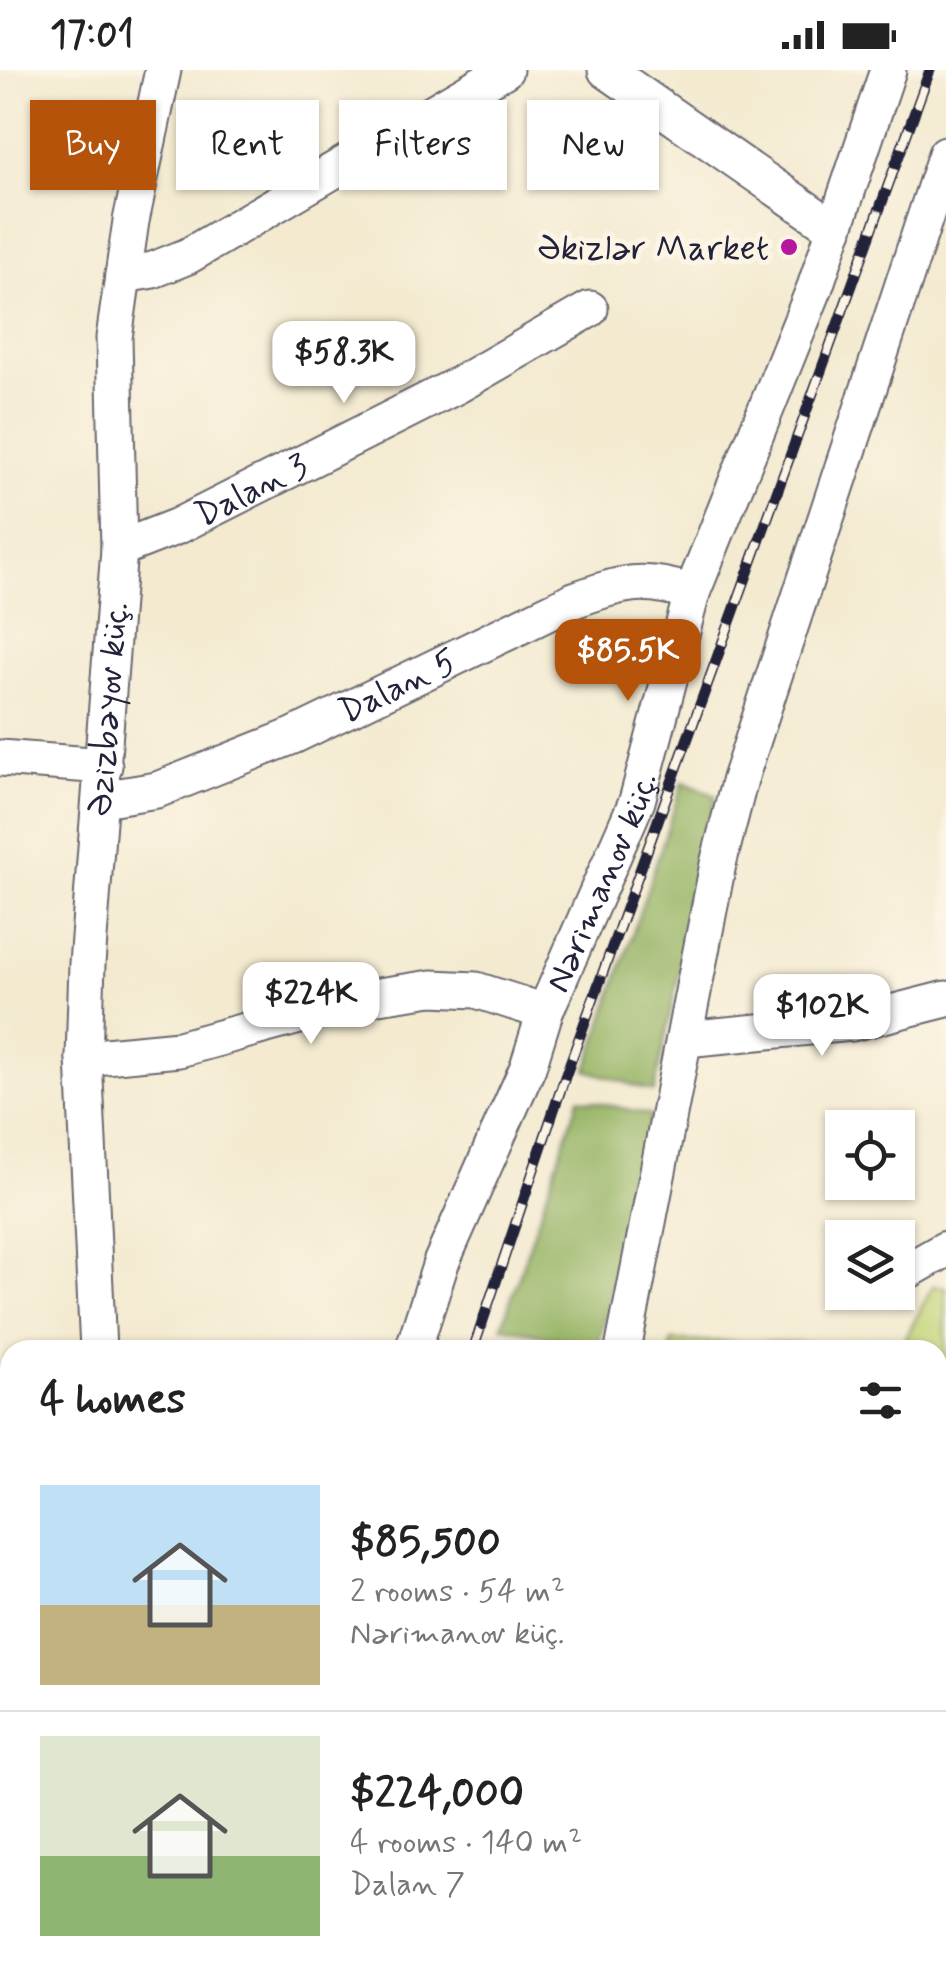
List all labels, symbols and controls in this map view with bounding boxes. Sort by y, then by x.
text: 17:01 [50,11,134,60]
chip: Buy [30,100,156,190]
chip: Rent [176,100,319,190]
chip: Filters [339,100,507,190]
chip: New [527,100,659,190]
place label: Əkizlər Market [537,226,769,272]
marker: Əkizlər Market [778,236,800,258]
pin: $58.3K [263,321,425,406]
text: $58.3K [294,332,394,374]
street label: Dalan 3 [188,443,316,539]
street label: Əzizbəyov küç. [77,600,140,818]
pin: $85.5K [547,619,709,704]
text: $85.5K [577,630,679,672]
street label: Dalan 5 [332,639,465,735]
street label: Nərimanov küç. [535,768,669,1000]
pin: $224K [241,962,381,1047]
text: $224K [265,973,357,1015]
pin: $102K [752,974,892,1059]
text: $102K [775,985,869,1027]
map controls [825,1110,915,1310]
button: locate [825,1110,915,1200]
button: layers [825,1220,915,1310]
text: 4 homes [40,1373,186,1428]
icon: filters [853,1373,908,1428]
text: $85,500 [350,1516,501,1571]
icon: home [120,1525,240,1645]
text: 2 rooms · 54 m² [350,1571,565,1613]
text: Nərimanov küç. [350,1613,564,1655]
text: $224,000 [350,1767,524,1822]
icon: home [120,1776,240,1896]
text: 4 rooms · 140 m² [350,1822,582,1864]
text: Dalan 7 [350,1864,465,1906]

